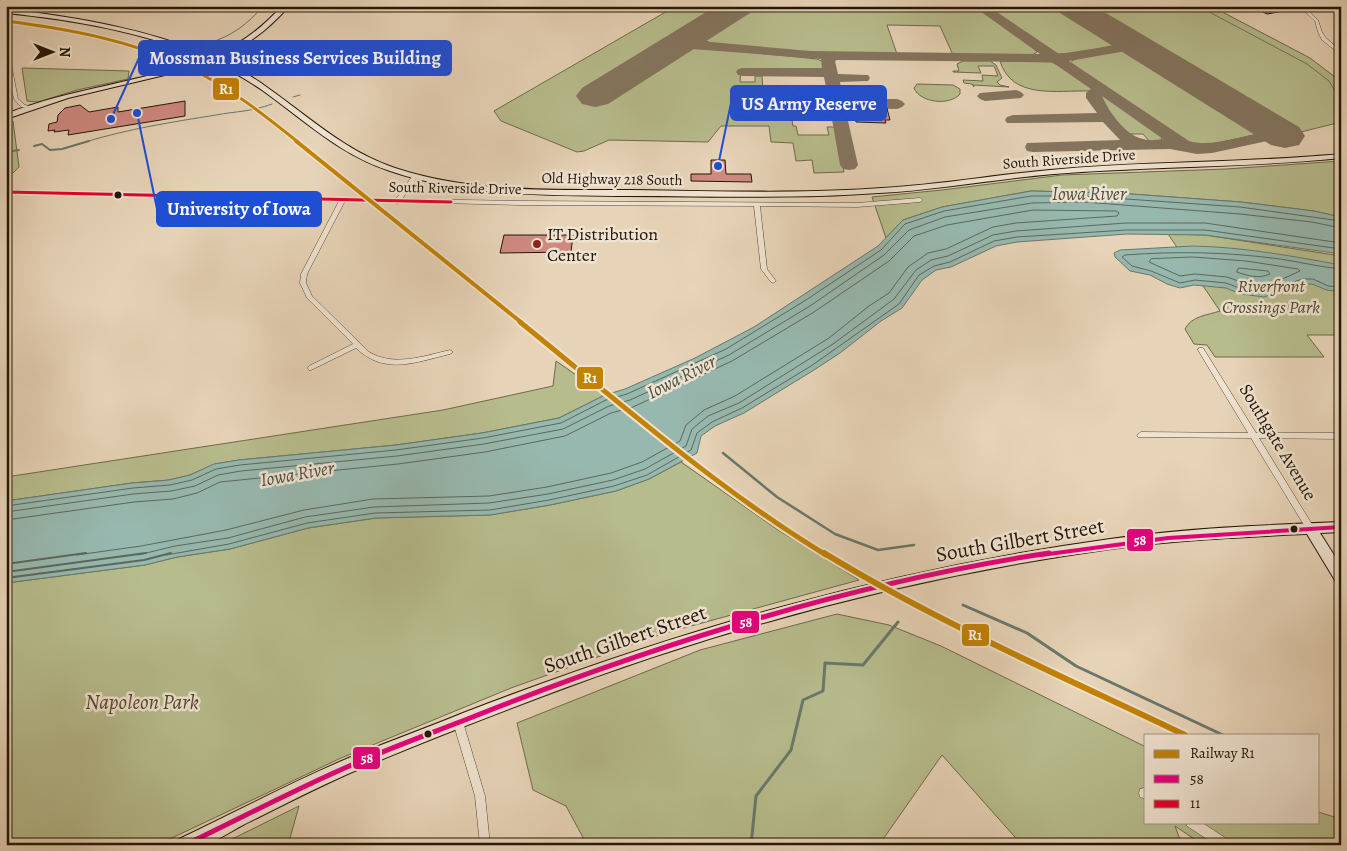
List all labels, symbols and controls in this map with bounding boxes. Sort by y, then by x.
north arrow [28,28,78,78]
callout: Mossman Business Services Building [139,41,451,75]
text: Mossman Business Services Building [149,45,441,71]
text: N [55,47,74,57]
line badge: R1 [212,77,240,101]
text: R1 [219,80,233,99]
callout: US Army Reserve [731,86,886,120]
text: US Army Reserve [741,91,877,117]
street label: South Riverside Drive [1002,144,1136,174]
street label: Old Highway 218 South [541,168,683,190]
street label: South Riverside Drive [388,177,522,199]
water label: Iowa River [1052,181,1128,207]
unlabelled marker [113,190,123,200]
callout: University of Iowa [157,192,321,226]
text: University of Iowa [167,196,312,222]
place label: IT Distribution Center [547,222,658,267]
marker: IT Distribution Center [531,238,543,250]
park label: Riverfront Crossings Park [1222,274,1320,319]
water label: Iowa River [642,348,722,405]
line badge: R1 [576,366,604,390]
text: R1 [583,369,597,388]
street label: Southgate Avenue [1234,379,1322,505]
water label: Iowa River [258,454,338,493]
street label: South Gilbert Street [934,511,1106,569]
unlabelled marker [1289,524,1299,534]
line badge: 58 [1126,528,1154,552]
text: 58 [1134,531,1147,550]
street label: South Gilbert Street [540,598,710,680]
line badge: 58 [731,610,760,634]
text: 58 [740,613,753,632]
line badge: R1 [961,623,990,647]
text: R1 [968,626,982,645]
park label: Napoleon Park [85,688,199,716]
unlabelled marker [423,729,433,739]
legend [1144,734,1320,824]
text: Railway R1 [1190,743,1255,763]
line badge: 58 [352,746,381,770]
text: 58 [361,749,374,768]
text: 58 [1190,769,1204,789]
text: 11 [1190,793,1200,813]

